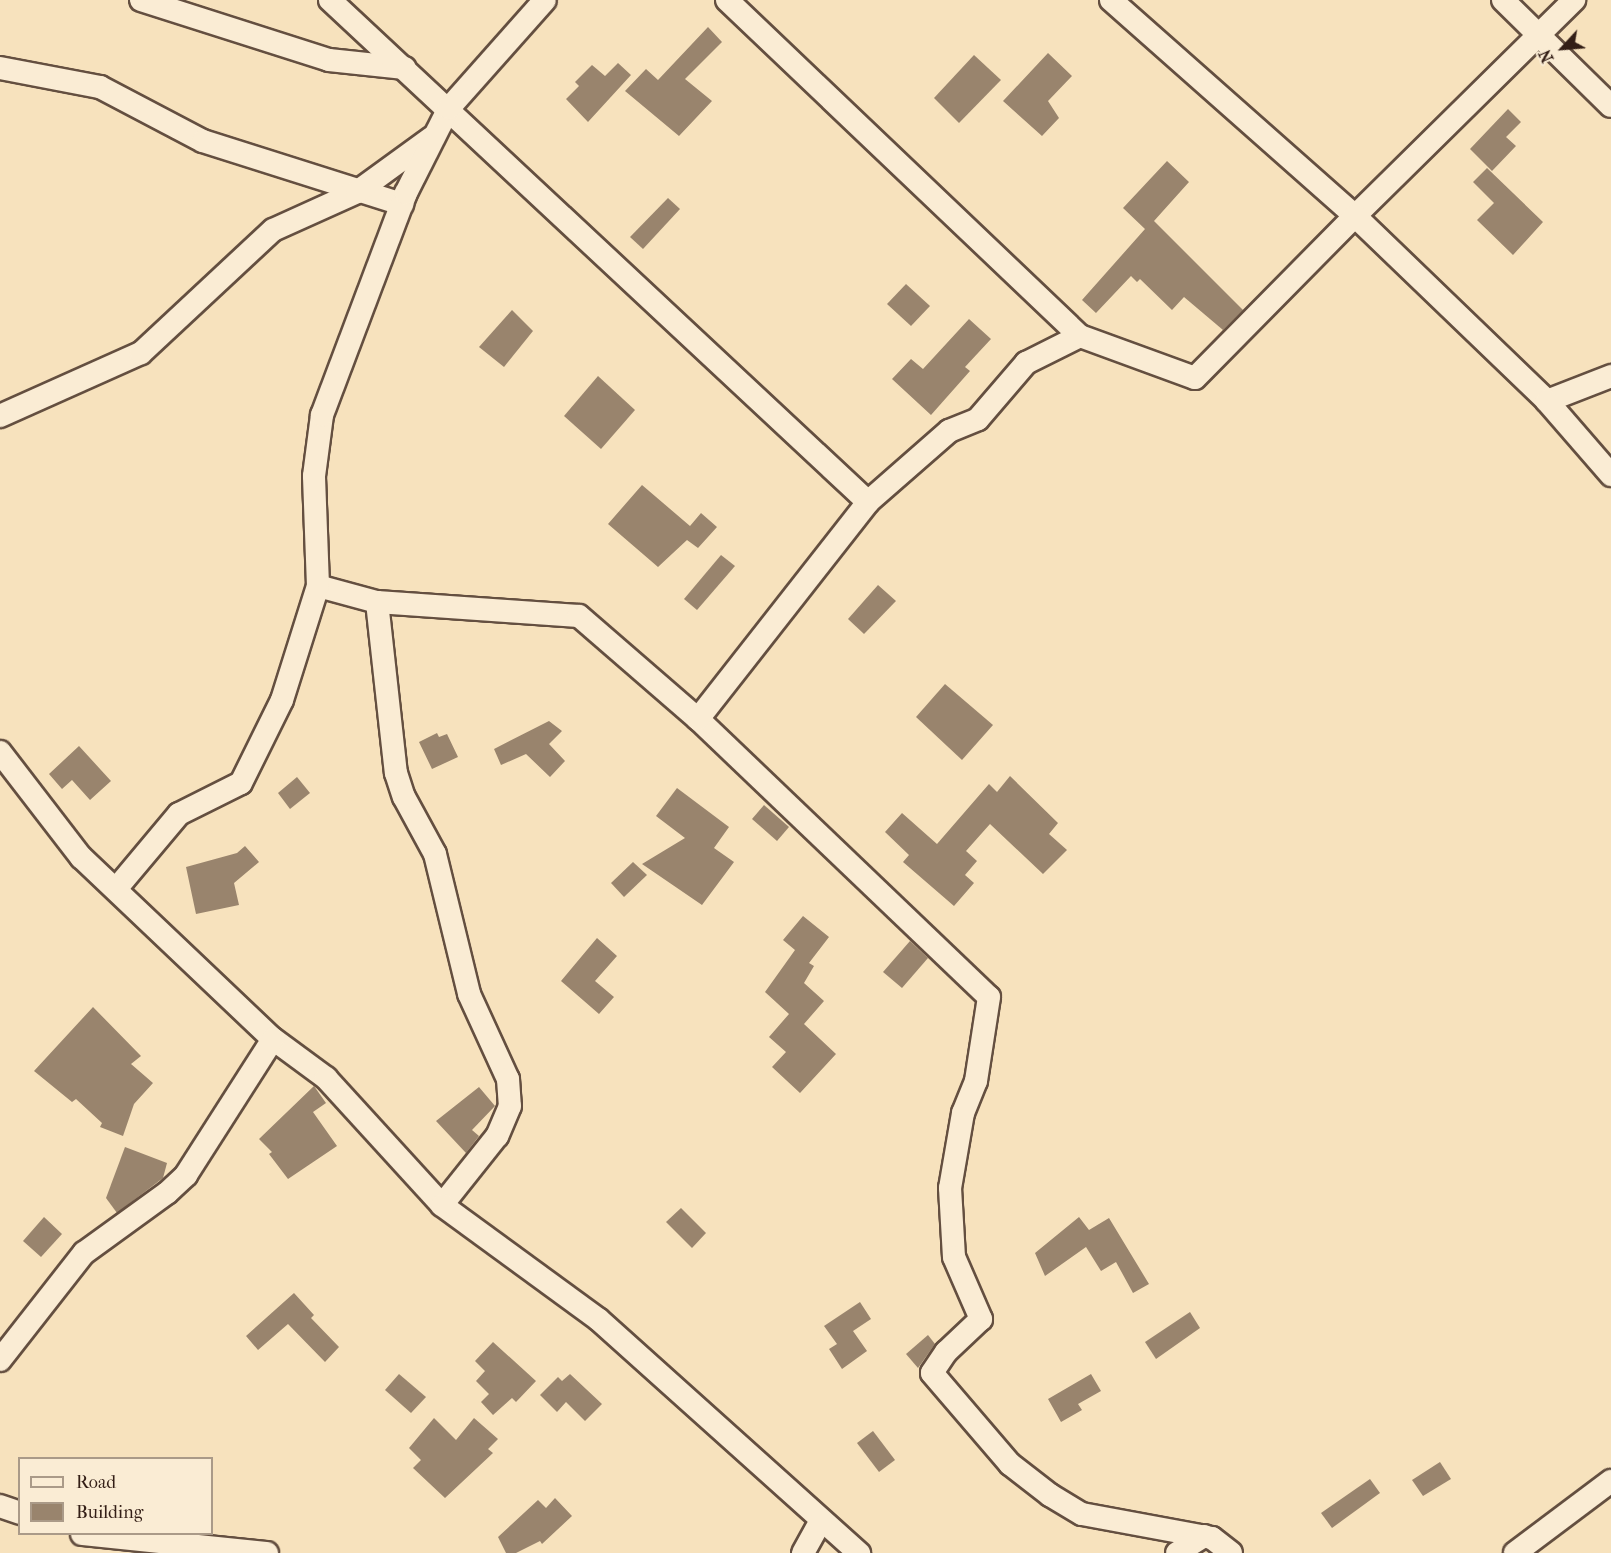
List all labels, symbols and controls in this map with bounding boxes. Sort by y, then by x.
north arrow [1533,18,1593,78]
text: N [1535,46,1558,66]
legend [18,1457,213,1535]
text: Road [76,1472,116,1493]
text: Building [76,1502,143,1523]

